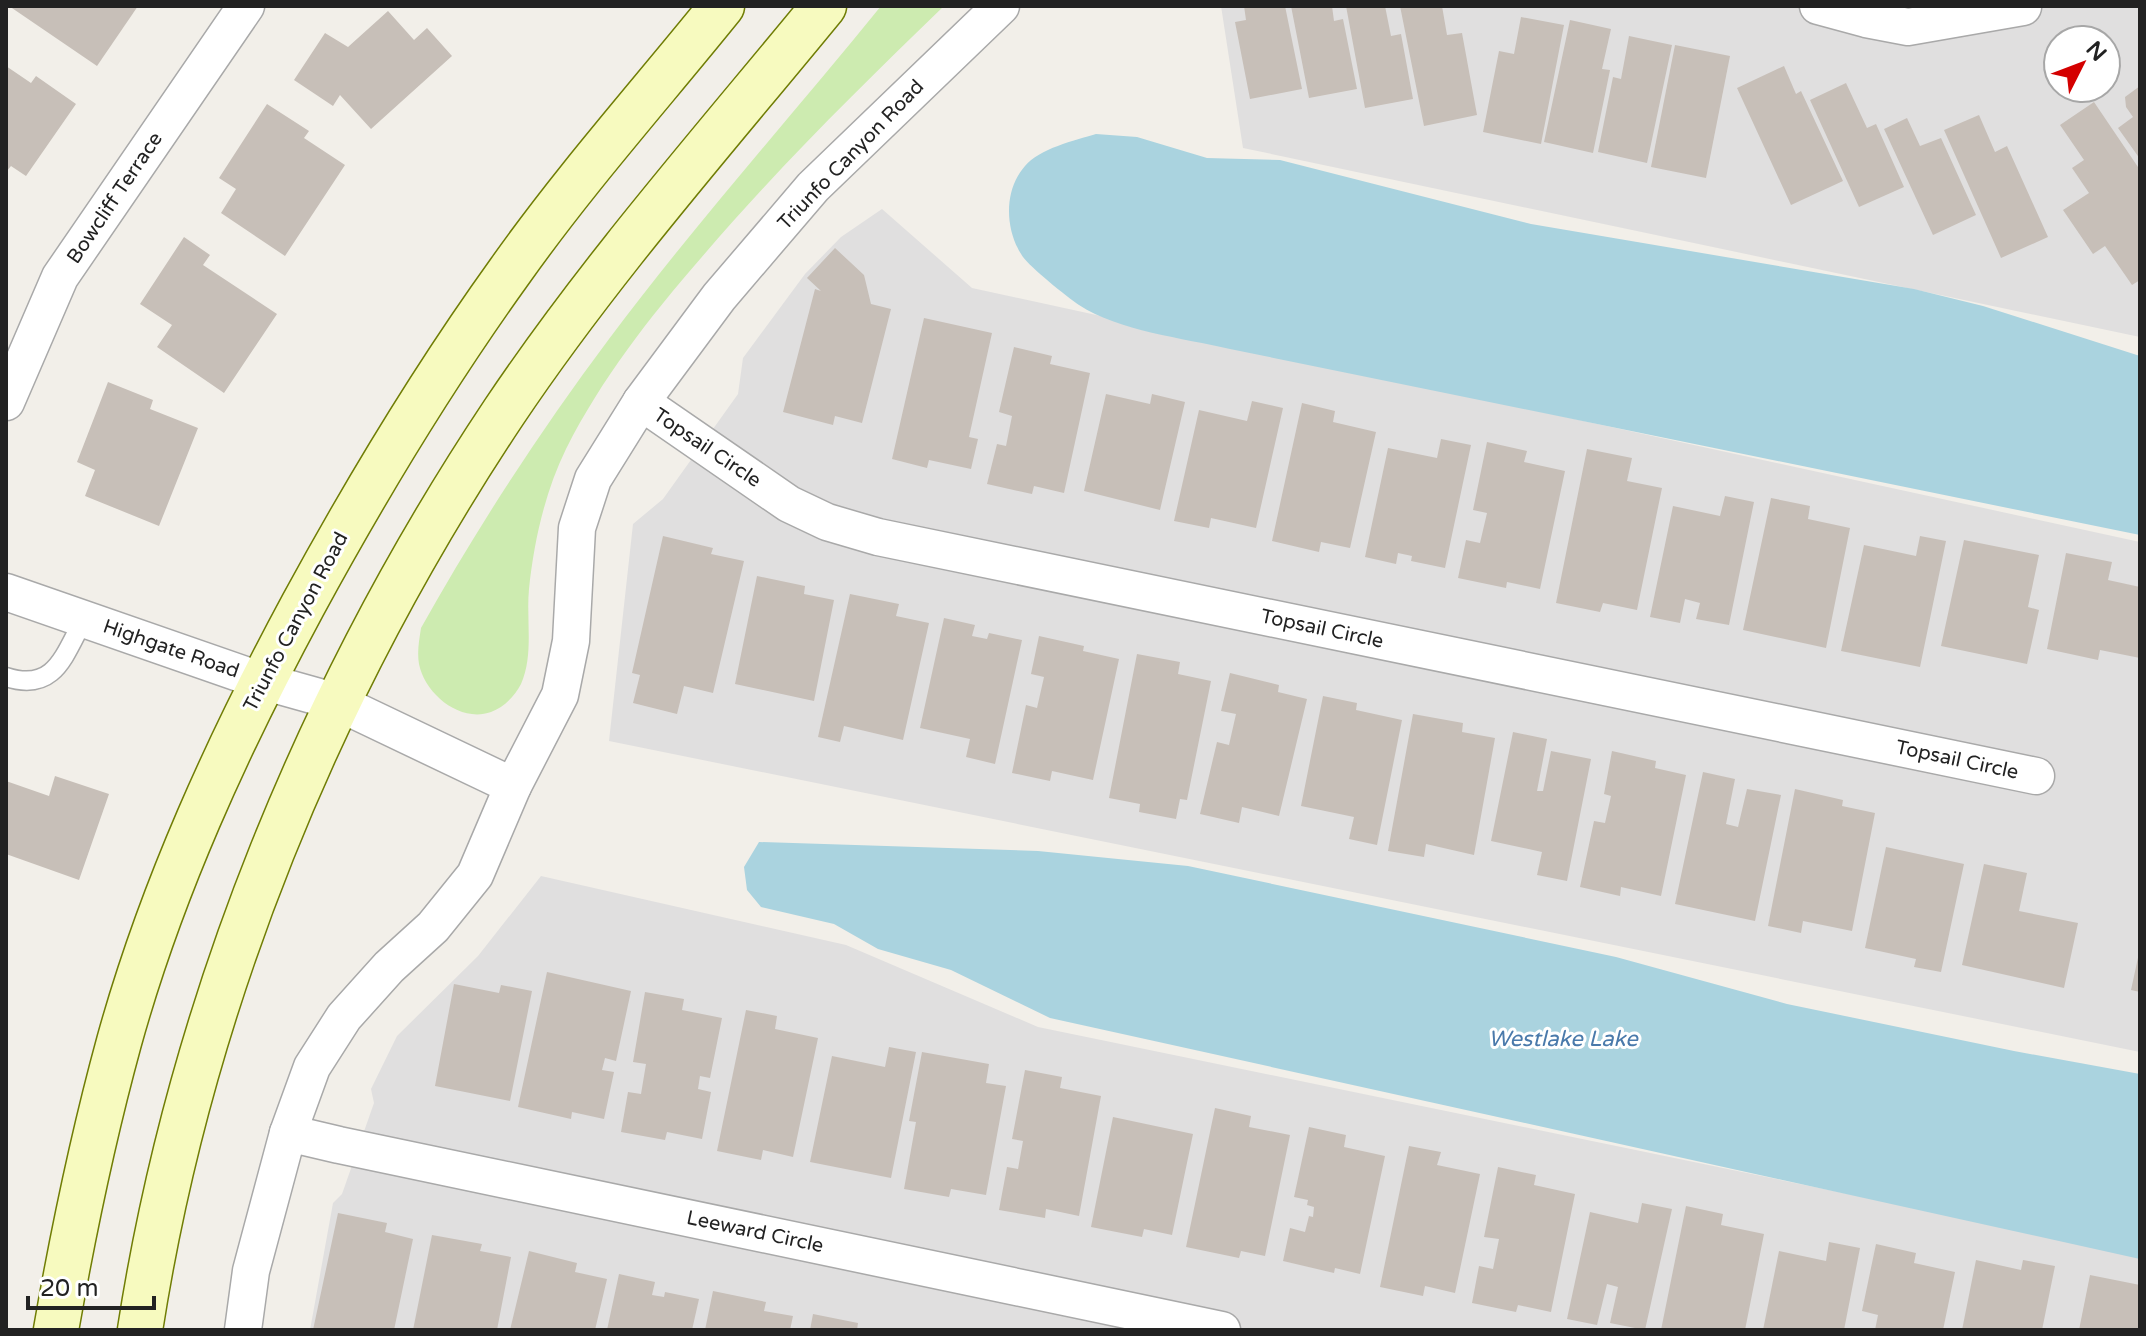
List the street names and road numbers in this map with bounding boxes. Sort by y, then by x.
street label: Triunfo Canyon Road [773,75,929,235]
street label: Bowcliff Terrace [62,128,168,268]
street label: Topsail Circle [649,403,765,493]
street label: Triunfo Canyon Road [239,528,353,716]
street label: Topsail Circle [1258,604,1386,654]
street label: Highgate Road [100,614,242,684]
street label: Topsail Circle [1893,735,2021,785]
street label: Leeward Circle [684,1206,826,1258]

